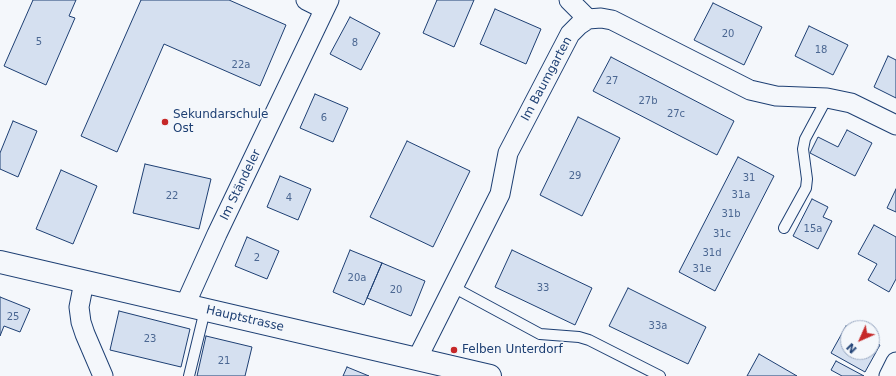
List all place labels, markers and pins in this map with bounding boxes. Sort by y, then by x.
place label: Sekundarschule Ost [173,108,268,136]
marker: Sekundarschule Ost [160,117,170,127]
place label: Felben Unterdorf [462,343,563,357]
marker: Felben Unterdorf [449,345,459,355]

